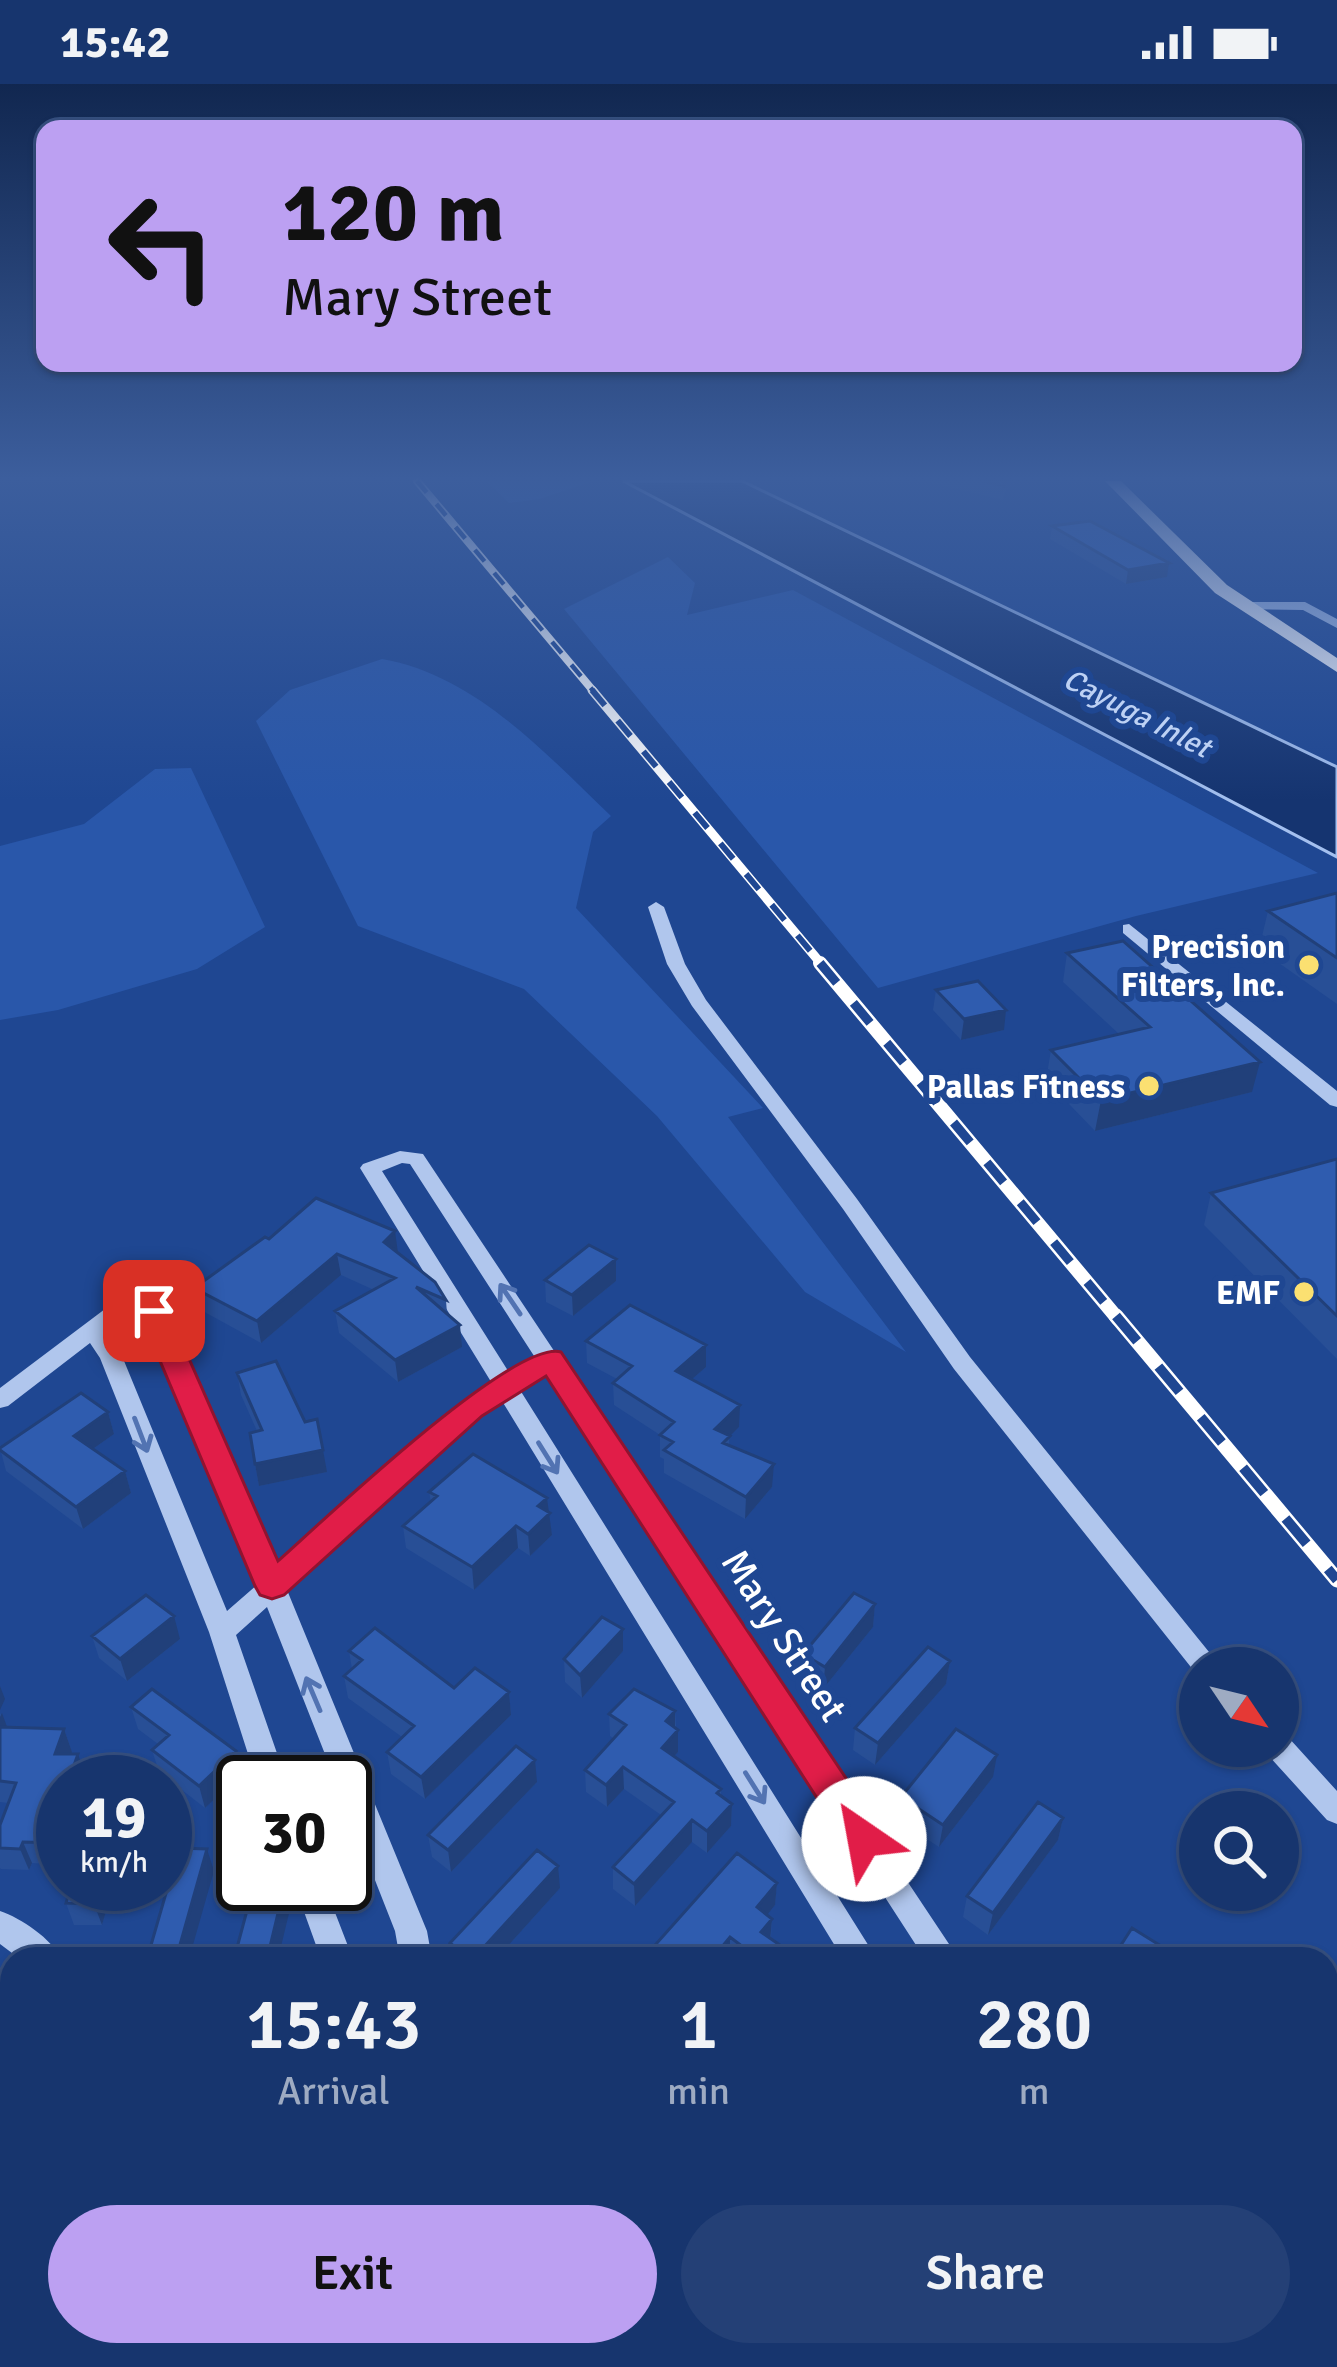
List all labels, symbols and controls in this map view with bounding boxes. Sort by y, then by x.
text: 15:42 [60,15,170,70]
text: 120 m [282,161,504,265]
icon: left [84,168,240,324]
text: Mary Street [282,264,552,331]
water label: Cayuga Inlet [1057,661,1220,768]
place label: Precision Filters, Inc. [1121,927,1285,1006]
marker: Precision Filters, Inc. [1296,952,1322,978]
place label: Pallas Fitness [927,1067,1125,1108]
marker: Pallas Fitness [1136,1073,1162,1099]
pin [103,1260,205,1362]
place label: EMF [1216,1273,1280,1314]
icon: arrive [121,1278,187,1344]
marker: EMF [1291,1279,1317,1305]
one-way arrow [498,1283,523,1317]
one-way arrow [132,1415,154,1452]
one-way arrow [535,1440,560,1474]
street label: Mary Street [711,1541,857,1730]
north arrow [1179,1647,1299,1767]
map controls [1179,1647,1299,1911]
one-way arrow [301,1676,322,1713]
speed limit sign: 30 [216,1755,372,1911]
one-way arrow [743,1770,767,1804]
position arrow [801,1776,927,1902]
text: 19 [82,1781,146,1855]
button: search [1179,1791,1299,1911]
text: km/h [80,1844,148,1881]
text: 15:43 [246,1980,421,2069]
text: 1 [679,1980,718,2069]
text: 280 [976,1980,1092,2069]
text: Arrival [277,2067,390,2115]
text: min [667,2067,730,2115]
text: m [1018,2067,1050,2115]
button: Exit [48,2205,657,2343]
button: Share [681,2205,1290,2343]

